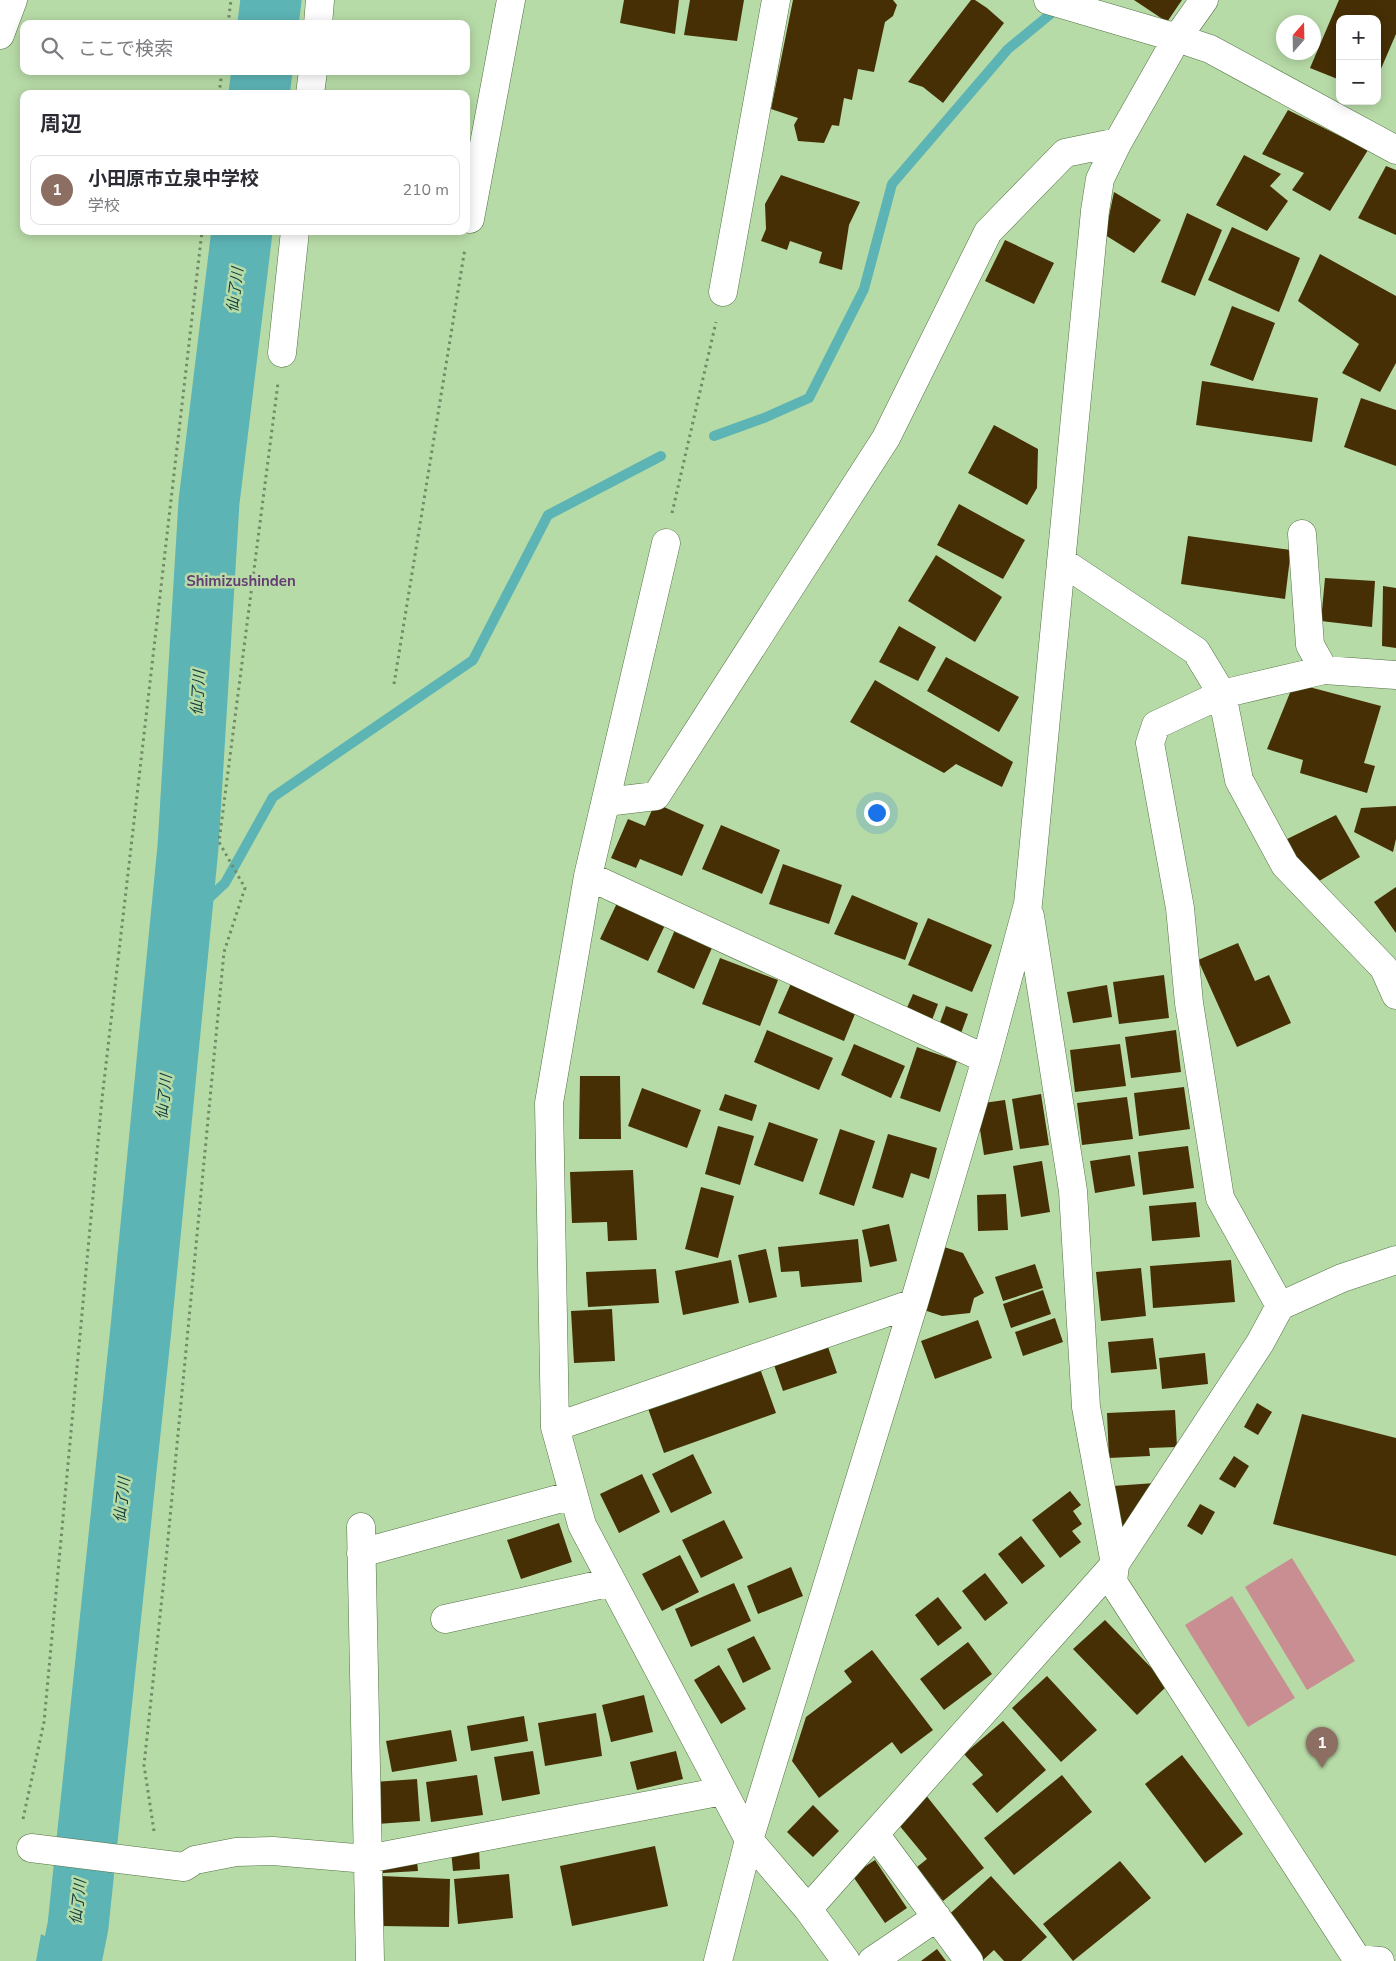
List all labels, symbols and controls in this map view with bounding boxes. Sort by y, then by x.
north arrow [1276,15,1321,60]
map controls [1336,15,1381,105]
button: + [1336,15,1381,60]
search box [20,20,470,75]
icon: search [38,34,66,62]
text: ここで検索 [78,36,173,62]
button: − [1336,60,1381,105]
text: 周辺 [40,110,82,138]
text: 小田原市立泉中学校 [88,166,259,192]
text: 1 [52,179,62,201]
text: 210 m [402,179,449,201]
text: 学校 [88,195,120,217]
water label: 仙了川 [222,264,248,314]
district label: Shimizushinden [186,571,296,591]
water label: 仙了川 [187,668,209,716]
your location [864,800,890,826]
water label: 仙了川 [152,1072,177,1120]
water label: 仙了川 [110,1475,135,1523]
pin: 1 [1306,1727,1338,1768]
water label: 仙了川 [66,1877,91,1925]

